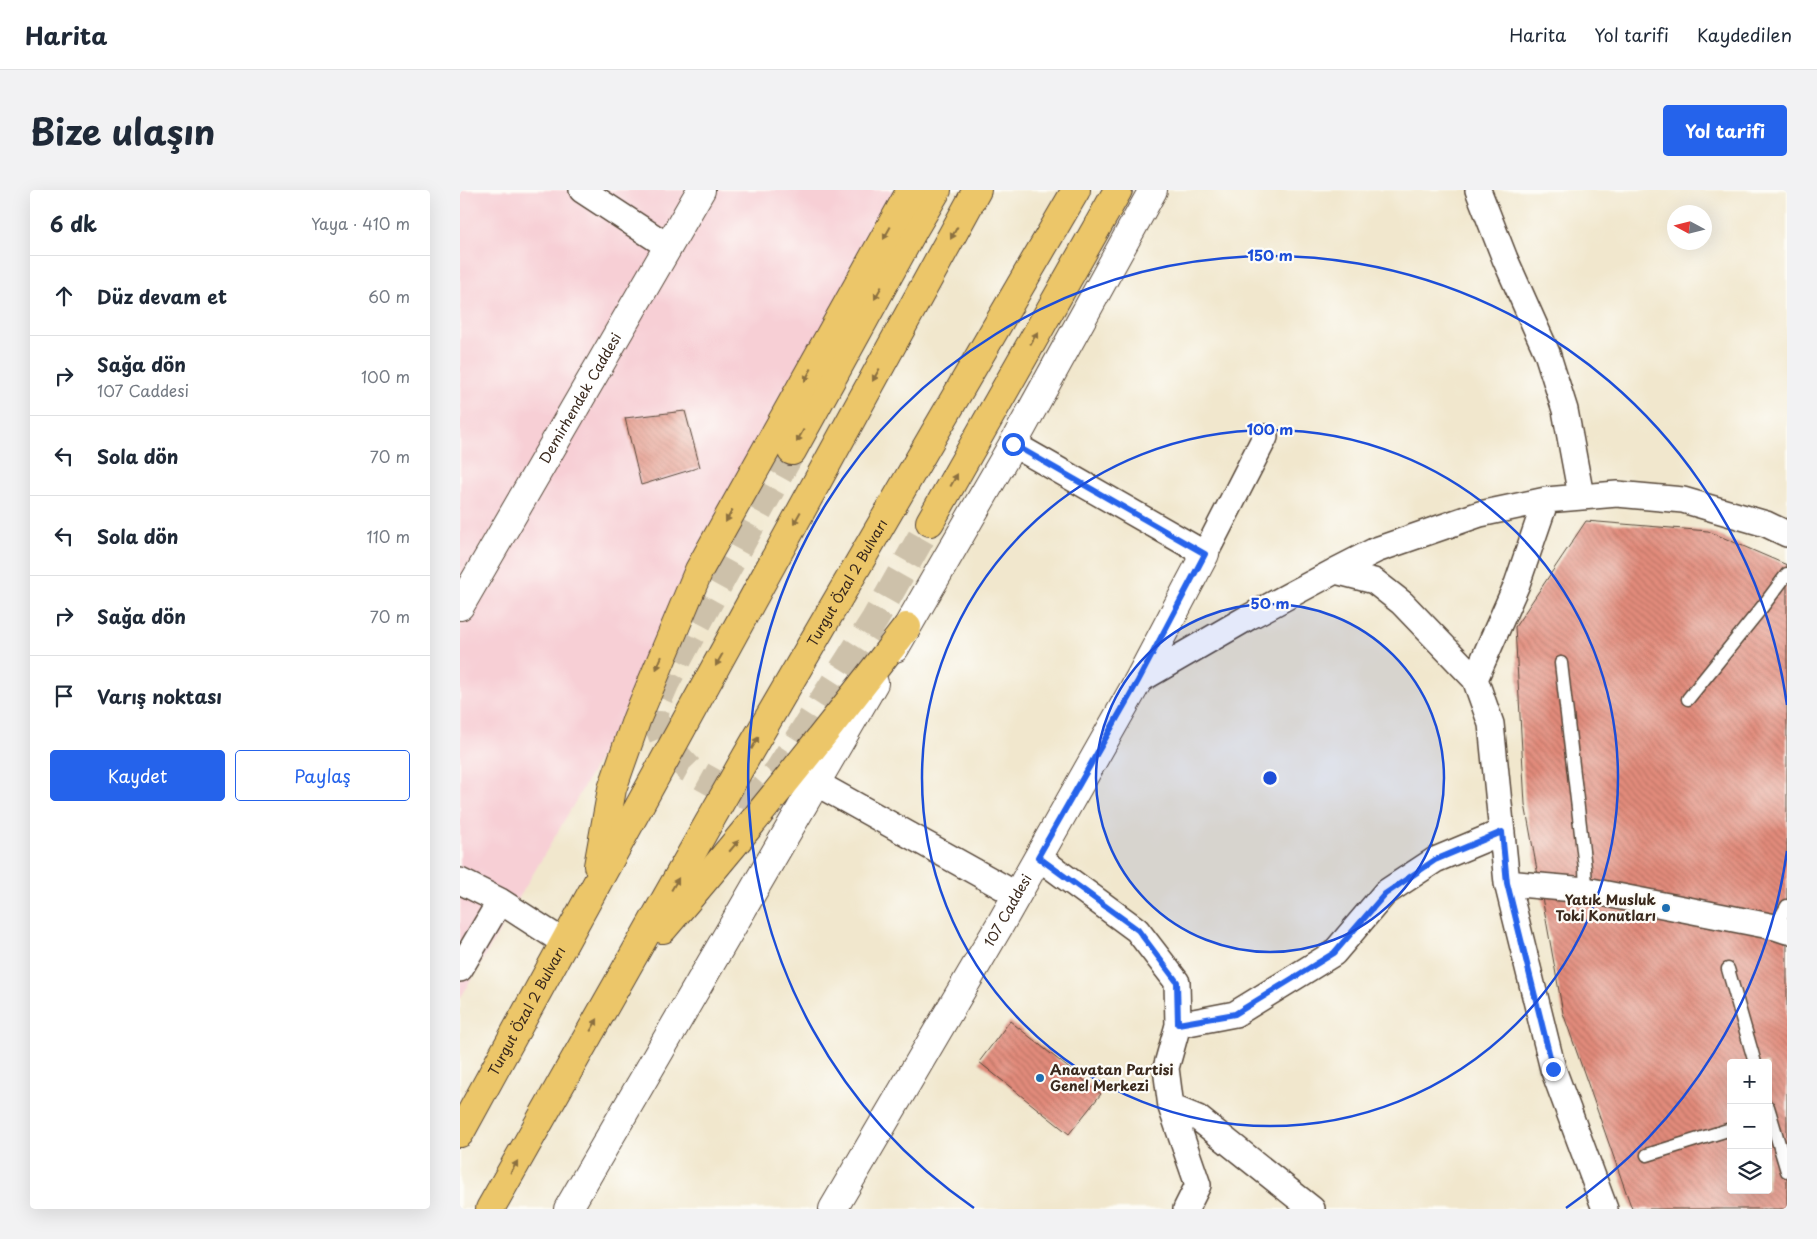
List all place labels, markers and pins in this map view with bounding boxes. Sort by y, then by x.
centre of rings [1261,769,1279,787]
place label: Yatık Musluk Toki Konutları [1555,889,1657,926]
marker: Yatık Musluk Toki Konutları [1660,902,1672,914]
place label: Anavatan Partisi Genel Merkezi [1050,1059,1174,1096]
marker: Anavatan Partisi Genel Merkezi [1034,1072,1046,1084]

